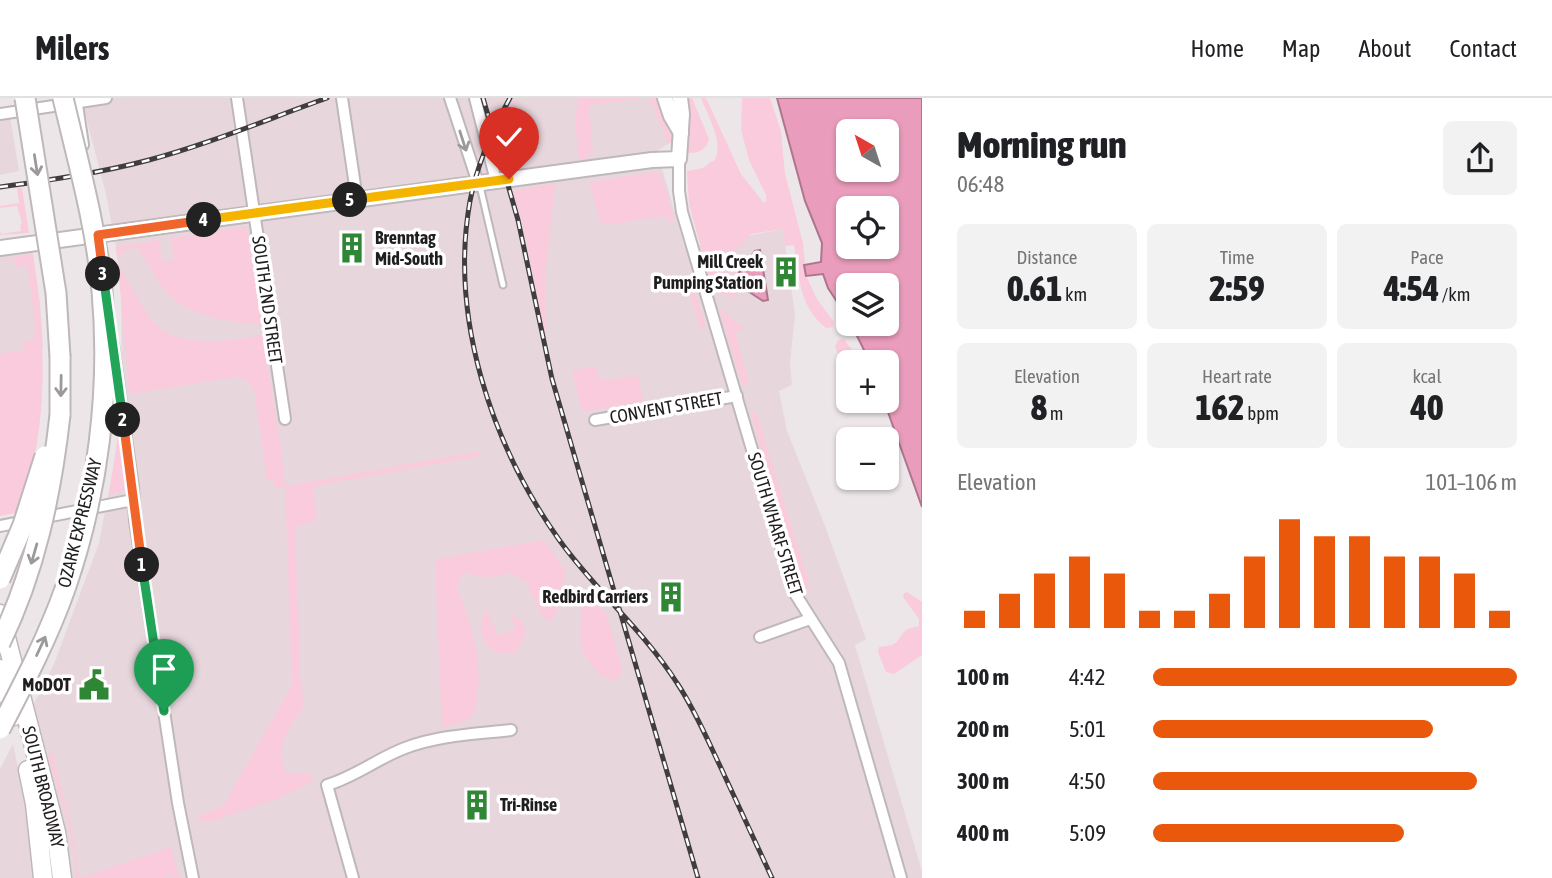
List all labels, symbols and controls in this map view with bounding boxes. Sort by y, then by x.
text: Milers [35,29,109,67]
text: Home [1190,35,1244,62]
text: Map [1282,35,1320,62]
text: About [1358,35,1411,62]
text: Contact [1449,35,1517,62]
pin [479,107,539,179]
icon: check [490,118,528,156]
north arrow [836,119,900,182]
map controls [836,119,899,490]
button: share [1443,121,1517,195]
text: Morning run [957,123,1127,166]
one-way arrow [458,129,471,151]
one-way arrow [30,153,43,176]
text: 06:48 [957,171,1004,197]
pin: 5 [332,182,368,217]
text: 5 [345,188,354,210]
button: locate [836,196,899,259]
pin: 4 [186,202,222,238]
text: 4 [199,208,208,230]
place label: Brenntag Mid-South [375,227,443,269]
building icon: Brenntag Mid-South [335,231,369,265]
street label: SOUTH 2ND STREET [248,235,287,365]
text: Distance [1017,246,1077,268]
text: Time [1220,246,1254,268]
text: Pace [1410,246,1444,268]
place label: Mill Creek Pumping Station [653,251,764,293]
building icon: Mill Creek Pumping Station [769,255,803,289]
pin: 3 [86,256,120,292]
text: 3 [98,262,107,284]
text: 0.61 [1007,268,1062,308]
text: 2:59 [1209,268,1265,308]
text: 4:54 [1384,268,1439,308]
button: layers [836,273,899,336]
text: km [1062,283,1087,305]
text: /km [1439,283,1470,305]
button: + [836,350,899,413]
text: Elevation [1014,365,1080,387]
text: Heart rate [1202,365,1272,387]
text: kcal [1413,365,1441,387]
one-way arrow [54,374,67,397]
street label: CONVENT STREET [608,387,724,428]
text: 8 [1031,387,1047,427]
text: 162 [1195,387,1245,427]
text: 40 [1411,387,1443,427]
pin: 2 [106,402,140,438]
text: m [1047,402,1063,424]
text: bpm [1245,402,1279,424]
text: 2 [118,408,127,430]
button: − [836,427,899,490]
street label: SOUTH WHARF STREET [744,450,807,598]
street label: OZARK EXPRESSWAY [53,456,106,590]
text: Elevation [957,469,1037,495]
text: 101–106 m [1426,469,1517,495]
one-way arrow [26,543,39,565]
pin: 1 [124,547,160,582]
text: 1 [137,553,146,575]
building icon: Redbird Carriers [654,580,688,614]
place label: Redbird Carriers [542,586,649,607]
one-way arrow [35,635,48,657]
pin [134,639,194,711]
icon: arrive [145,650,183,688]
text: 100 m [957,664,1009,690]
text: 4:42 [1069,664,1106,690]
public building icon: MoDOT [77,668,111,702]
place label: MoDOT [22,674,71,695]
text: 200 m [957,716,1009,742]
text: 5:01 [1069,716,1106,742]
street label: SOUTH BROADWAY [18,724,69,850]
text: 300 m [957,768,1009,794]
text: 4:50 [1069,768,1106,794]
building icon: Tri-Rinse [460,788,494,822]
place label: Tri-Rinse [500,794,557,815]
text: 400 m [957,820,1009,846]
text: 5:09 [1069,820,1106,846]

